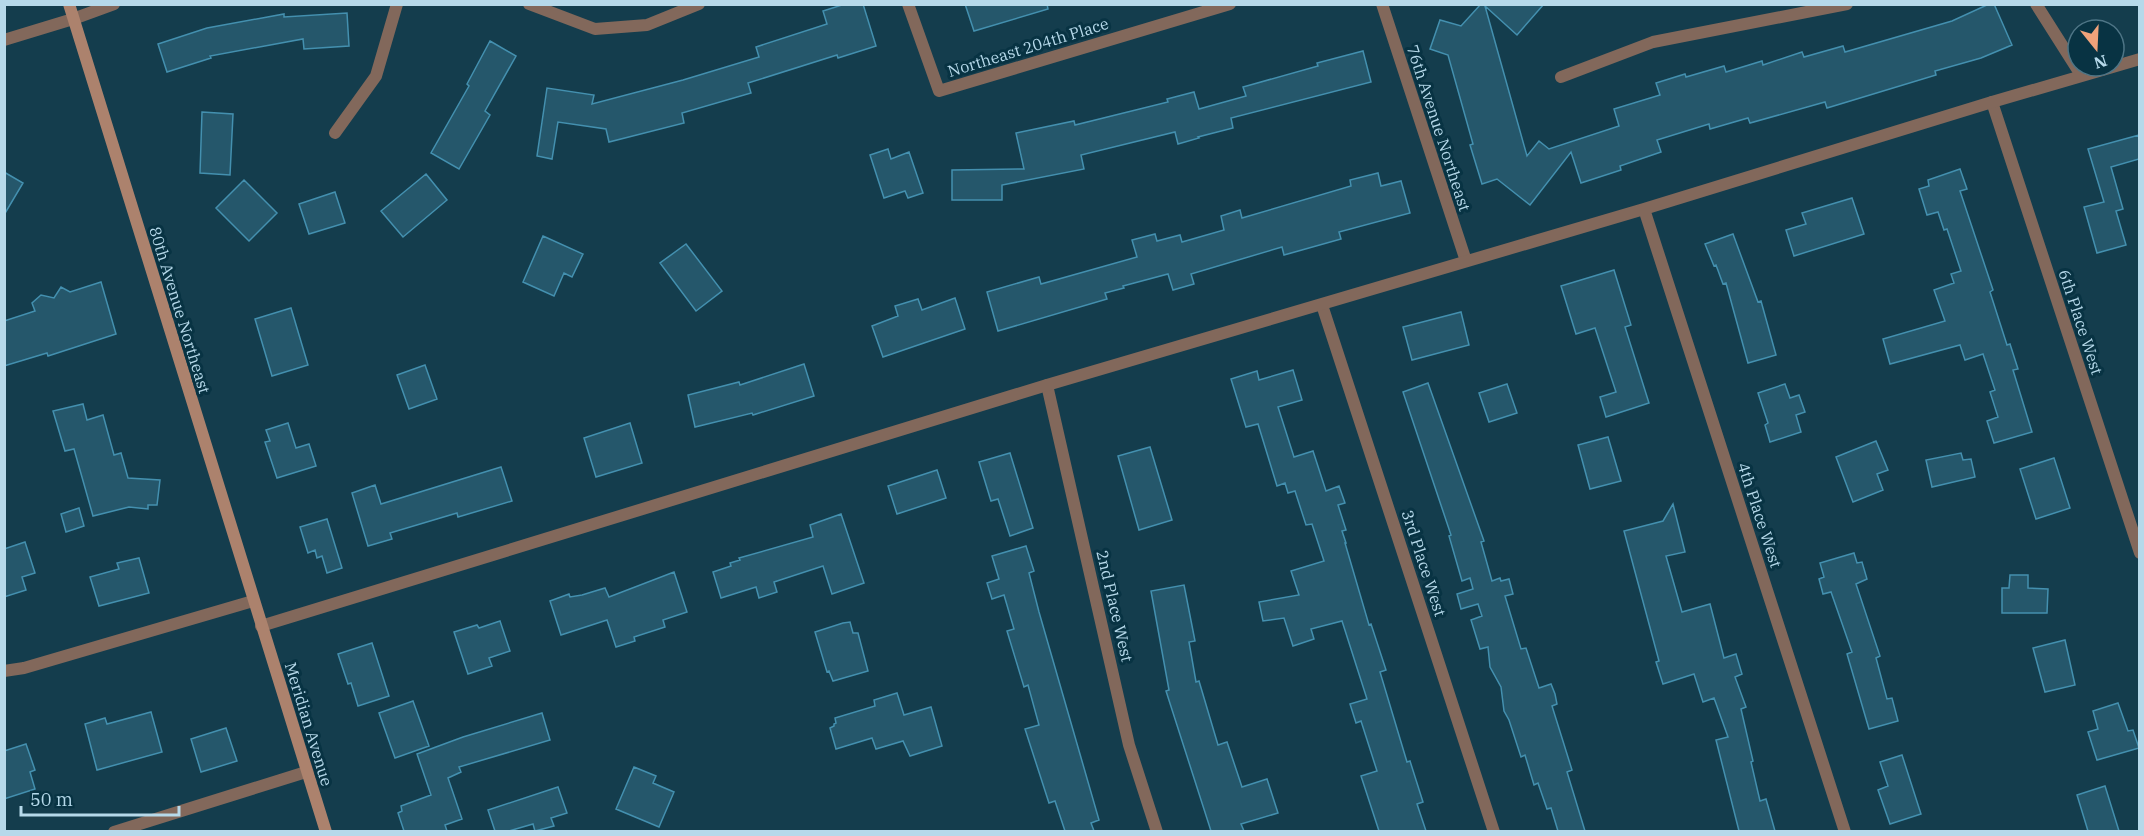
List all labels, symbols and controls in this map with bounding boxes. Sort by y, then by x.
street label: Northeast 204th Place [945,13,1111,81]
north arrow [2066,18,2126,78]
street label: 76th Avenue Northeast [1403,42,1475,214]
text: N [2092,51,2110,74]
street label: 80th Avenue Northeast [145,224,215,396]
street label: 6th Place West [2055,267,2108,378]
street label: 4th Place West [1734,460,1787,571]
street label: 3rd Place West [1397,507,1451,619]
street label: 2nd Place West [1092,548,1138,664]
street label: Meridian Avenue [281,660,337,788]
scale bar [21,779,178,817]
text: 50 m [30,788,73,811]

